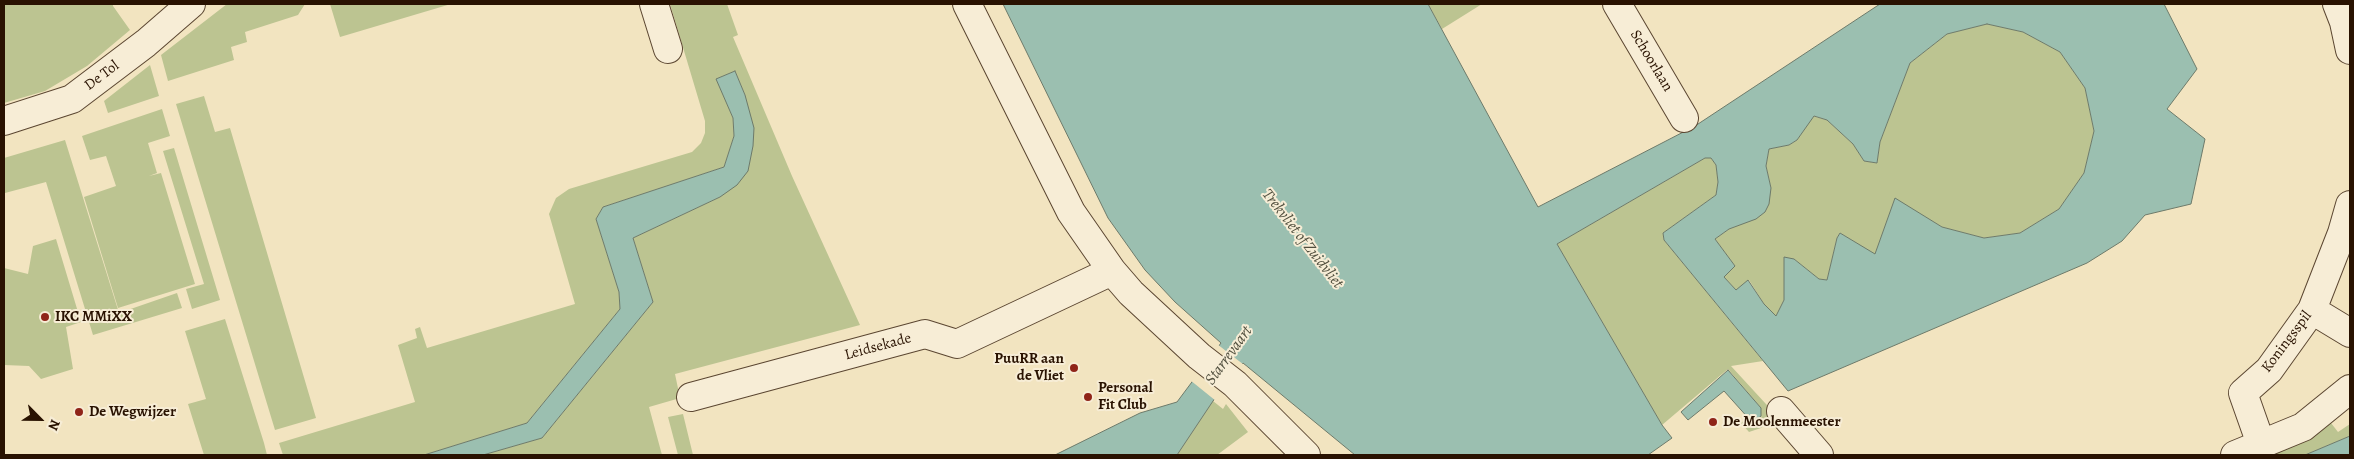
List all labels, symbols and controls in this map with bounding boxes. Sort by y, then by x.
street label: Schoorlaan [1626,27,1676,95]
street label: De Tol [81,57,123,95]
water label: Trekvliet of Zuidvliet [1257,186,1347,292]
place label: IKC MMiXX [55,308,132,326]
street label: Koningsspil [2258,308,2316,376]
marker: IKC MMiXX [39,311,51,323]
water label: Starrevaart [1201,323,1257,389]
street label: Leidsekade [843,329,913,365]
place label: PuuRR aan de Vliet [994,350,1064,385]
marker: PuuRR aan de Vliet [1068,362,1080,374]
place label: Personal Fit Club [1098,379,1153,414]
marker: Personal Fit Club [1082,391,1094,403]
north arrow [15,394,65,444]
place label: De Wegwijzer [89,403,176,421]
marker: De Wegwijzer [73,406,85,418]
place label: De Moolenmeester [1723,413,1841,431]
marker: De Moolenmeester [1707,416,1719,428]
text: N [44,417,65,433]

